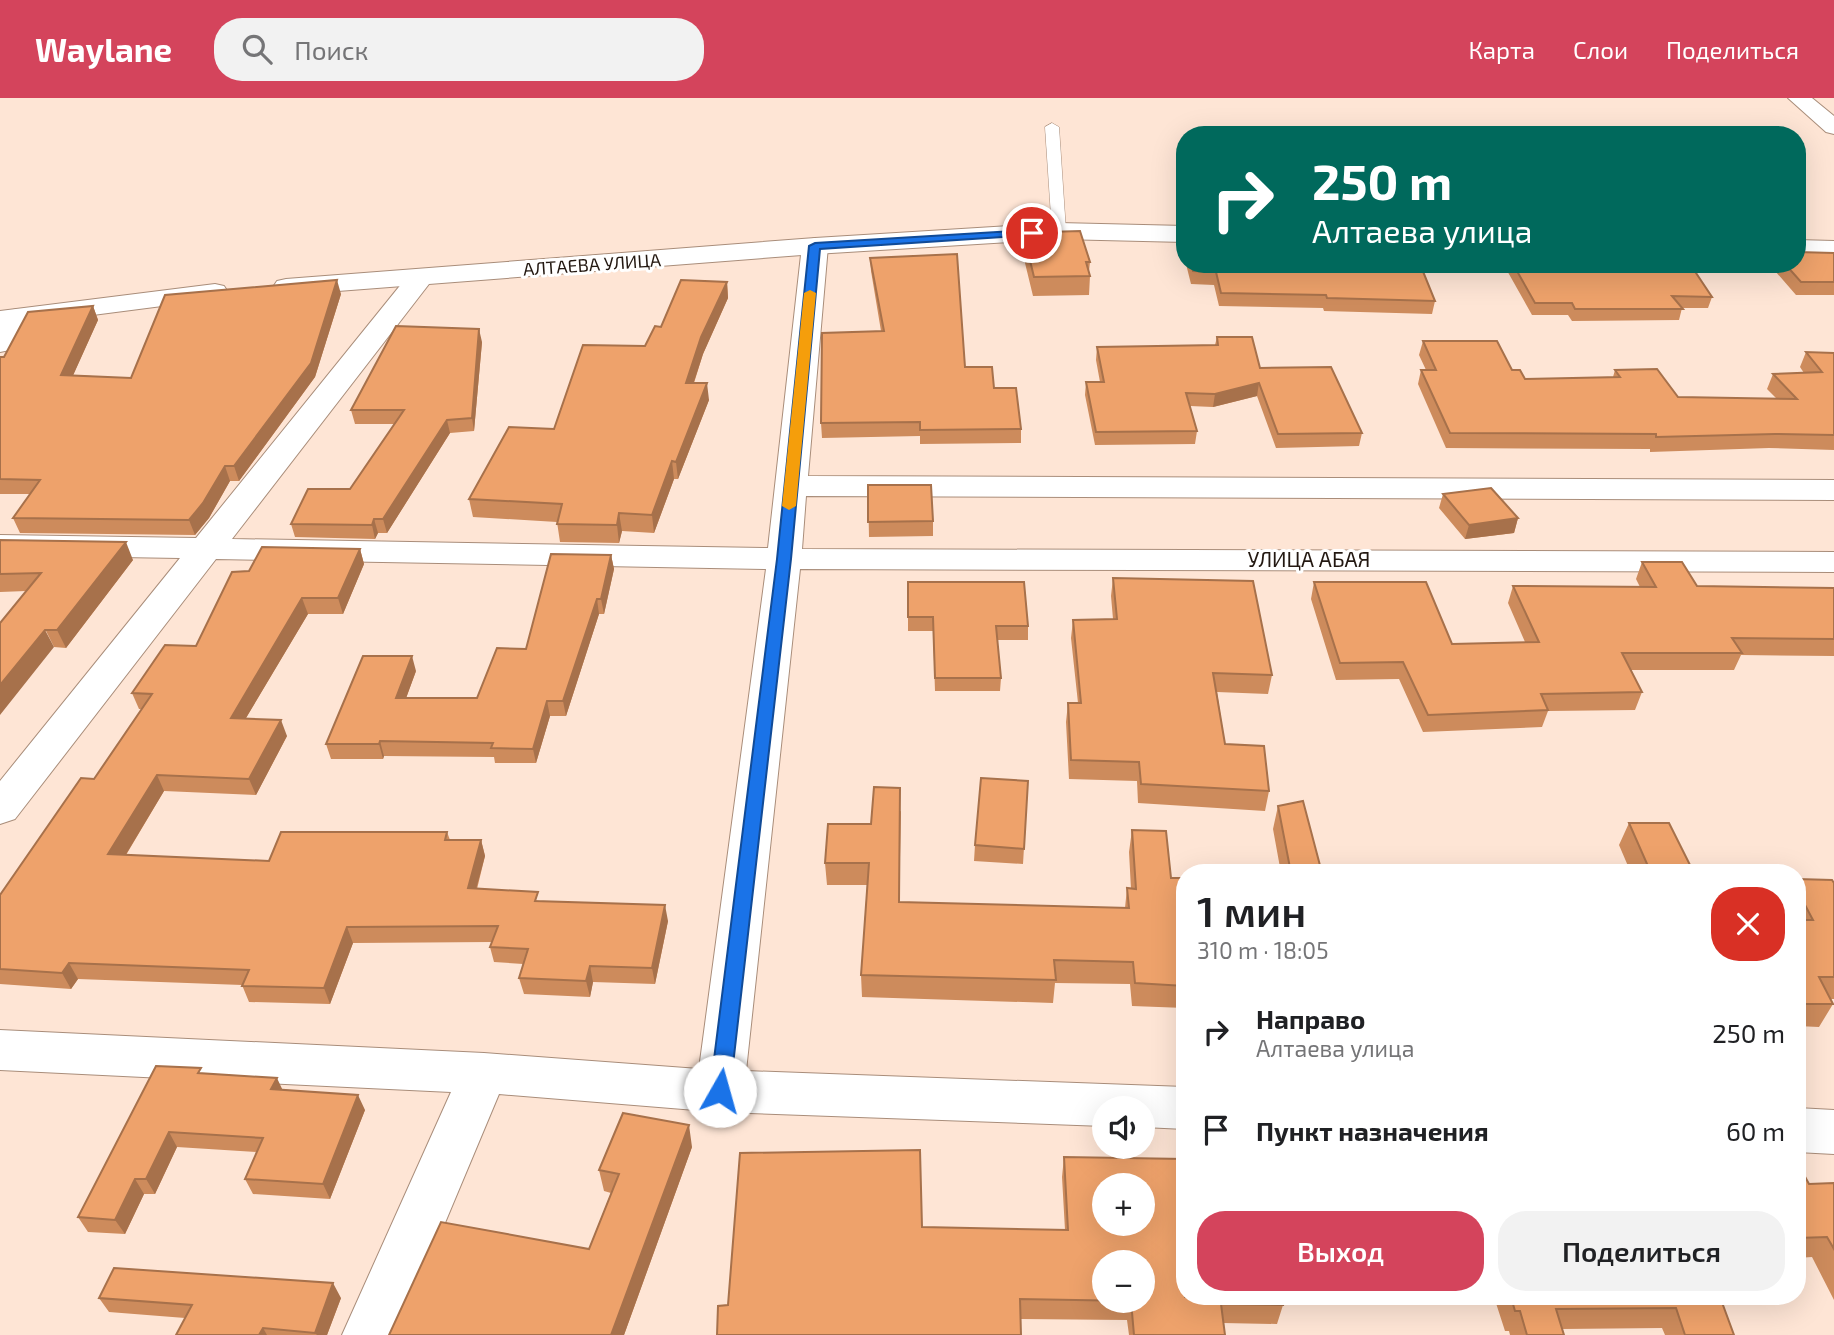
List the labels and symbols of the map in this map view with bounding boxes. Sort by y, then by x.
pin [1002,203,1062,263]
street label: АЛТАЕВА УЛИЦА [522,248,662,280]
street label: УЛИЦА АБАЯ [1248,546,1370,571]
position arrow [683,1054,757,1128]

